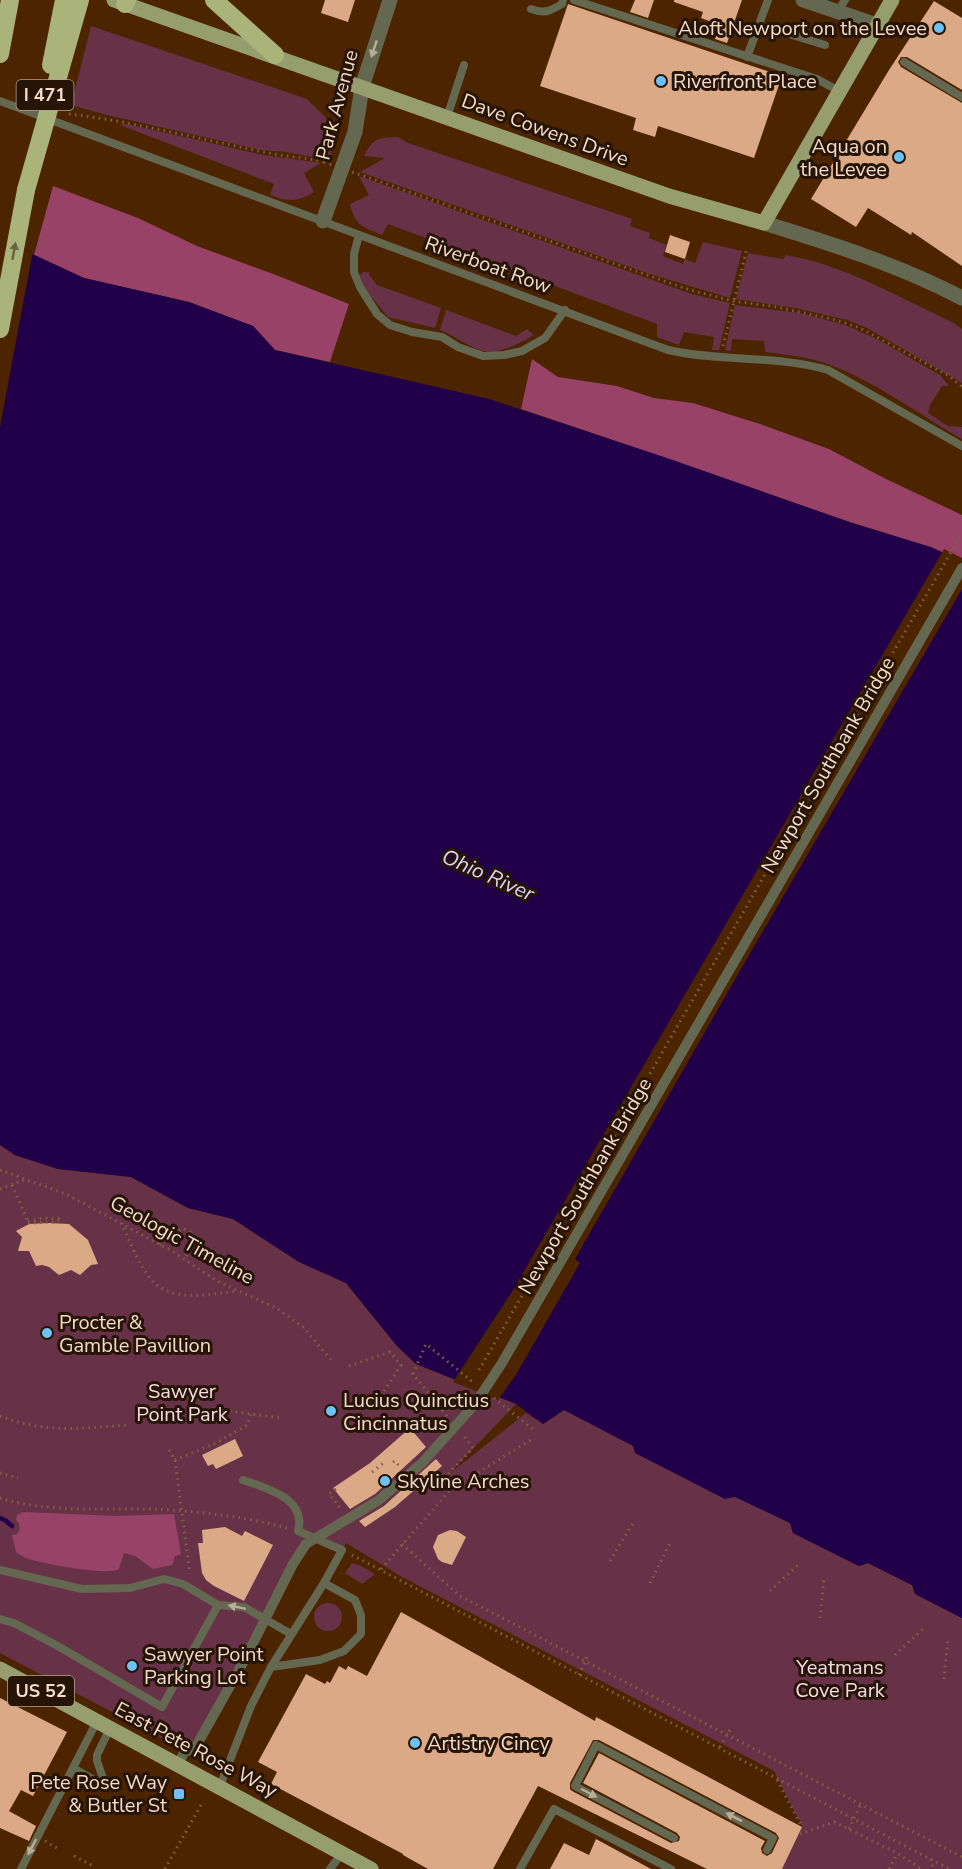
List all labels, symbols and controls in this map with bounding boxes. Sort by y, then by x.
place label: Aloft Newport on the Levee [678,15,927,42]
marker: Aloft Newport on the Levee [932,21,946,35]
one-way arrow [369,40,378,58]
street label: Park Avenue [309,47,365,163]
place label: Riverfront Place [673,68,817,95]
marker: Riverfront Place [654,74,668,88]
road number: I 471 [16,80,74,110]
street label: Dave Cowens Drive [458,87,632,173]
place label: Aqua on the Levee [800,133,887,183]
marker: Aqua on the Levee [892,150,906,164]
street label: Riverboat Row [421,230,555,300]
one-way arrow [10,241,19,260]
street label: Newport Southbank Bridge [755,652,901,878]
water label: Ohio River [437,842,539,908]
street label: Newport Southbank Bridge [512,1073,658,1299]
street label: Geologic Timeline [105,1189,259,1291]
place label: Procter & Gamble Pavillion [59,1309,211,1359]
marker: Procter & Gamble Pavillion [40,1326,54,1340]
park label: Sawyer Point Park [136,1378,229,1428]
place label: Lucius Quinctius Cincinnatus [343,1387,489,1437]
marker: Lucius Quinctius Cincinnatus [324,1404,338,1418]
place label: Skyline Arches [397,1468,529,1495]
marker: Skyline Arches [378,1474,392,1488]
one-way arrow [227,1602,246,1611]
place label: Sawyer Point Parking Lot [144,1641,264,1691]
park label: Yeatmans Cove Park [795,1654,886,1704]
marker: Sawyer Point Parking Lot [125,1659,139,1673]
road number: US 52 [8,1676,74,1706]
street label: East Pete Rose Way [110,1696,283,1805]
place label: Artistry Cincy [427,1730,550,1757]
marker: Artistry Cincy [408,1736,422,1750]
place label: Pete Rose Way & Butler St [30,1769,168,1819]
marker: Pete Rose Way & Butler St [172,1787,186,1801]
one-way arrow [580,1788,597,1798]
one-way arrow [725,1813,742,1822]
one-way arrow [27,1839,37,1856]

